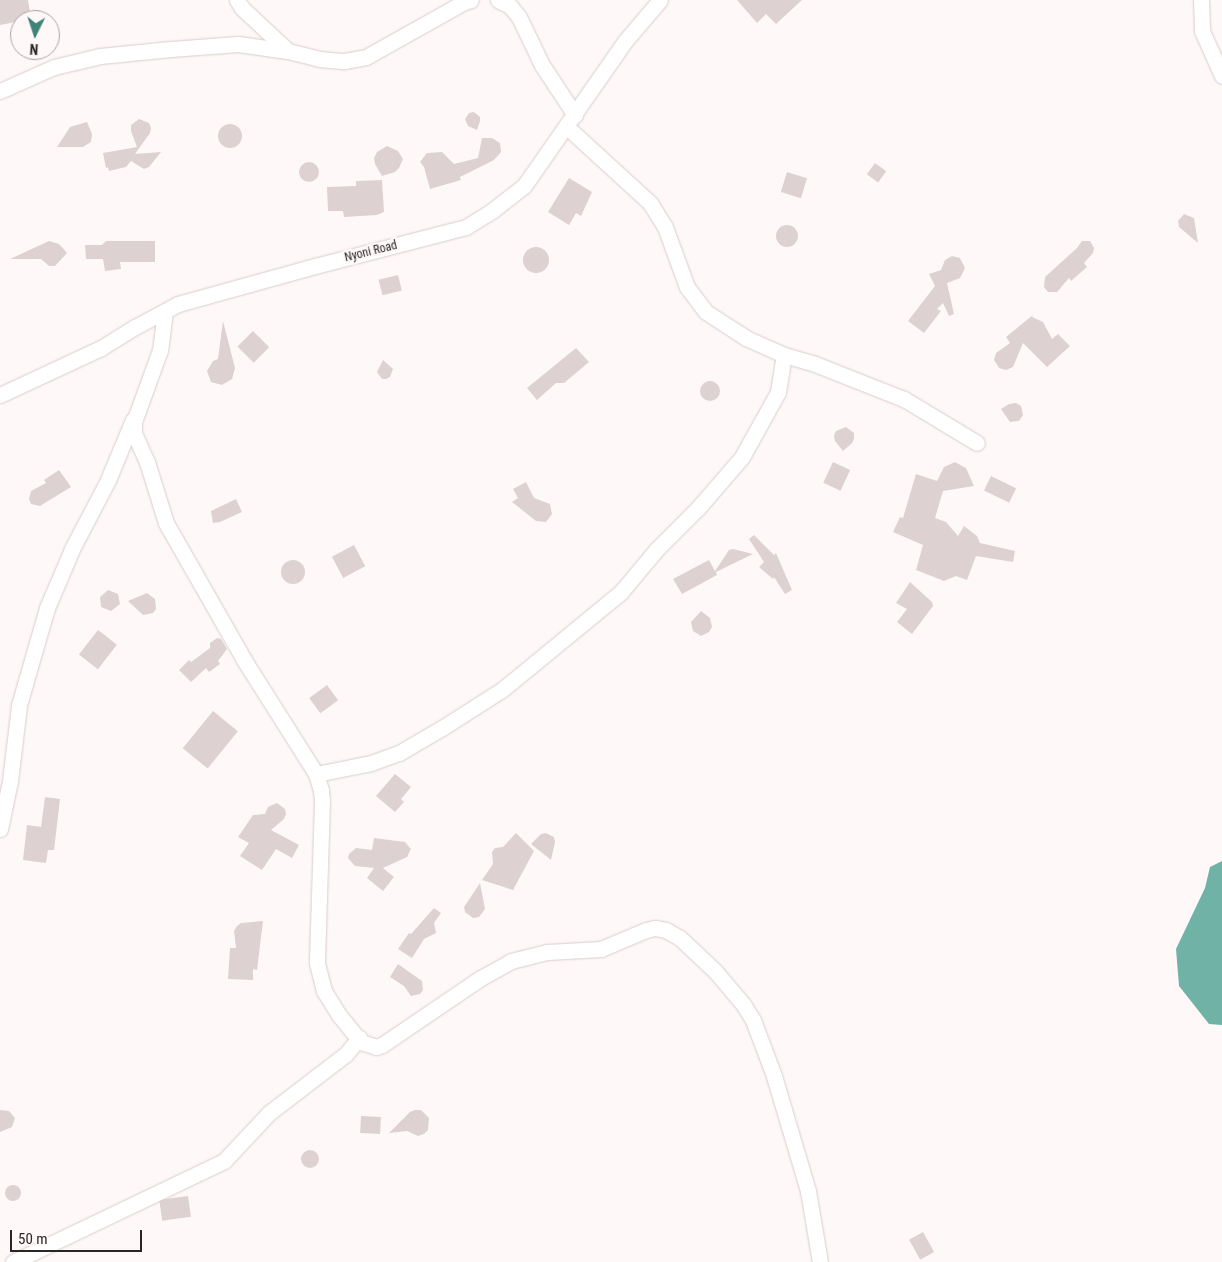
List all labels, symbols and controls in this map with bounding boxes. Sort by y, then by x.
north arrow [10,10,60,60]
text: N [29,41,39,57]
street label: Nyoni Road [343,239,399,265]
scale bar [12,1220,145,1252]
text: 50 m [18,1230,48,1248]

